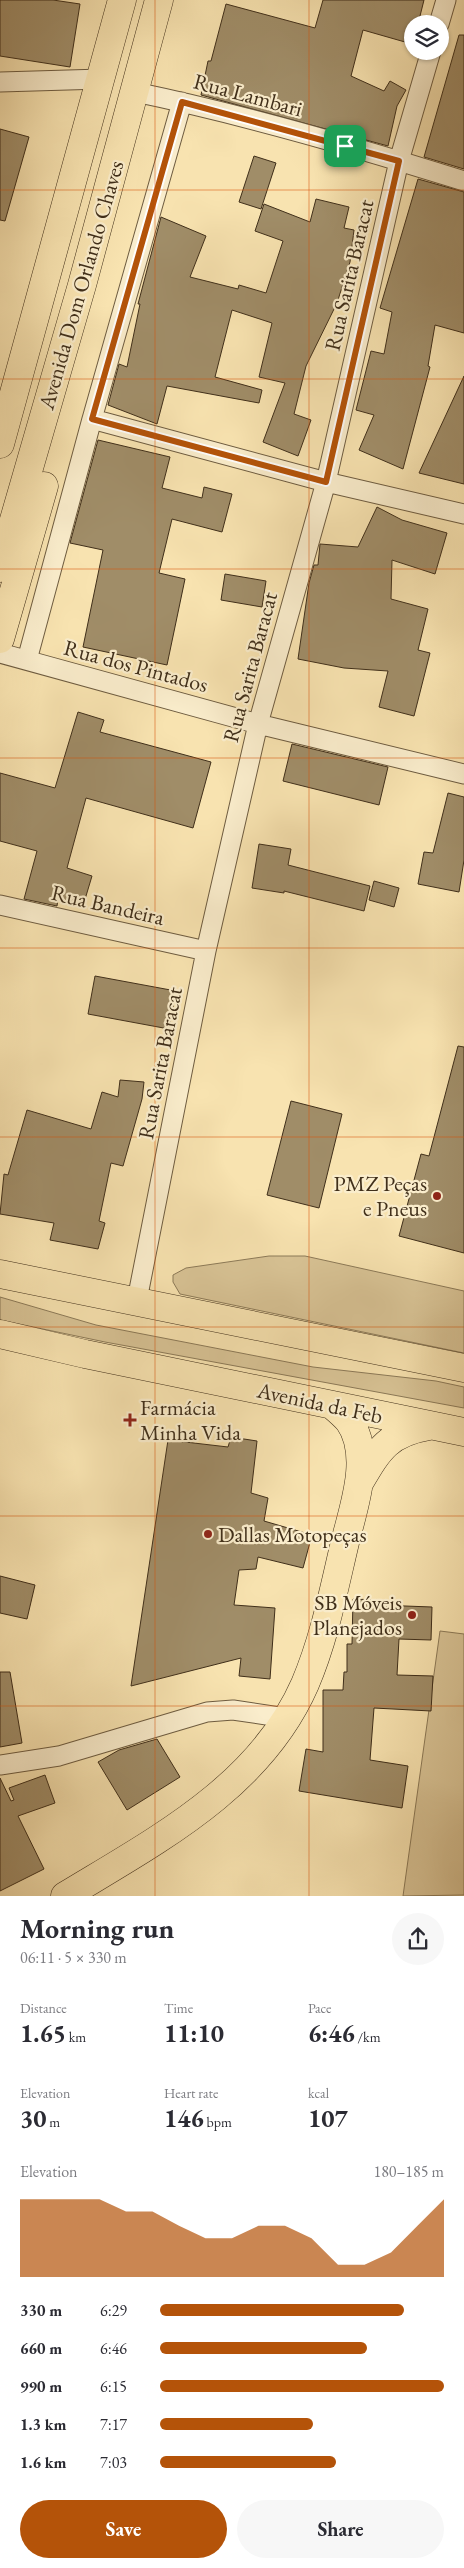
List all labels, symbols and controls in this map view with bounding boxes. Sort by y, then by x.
map controls [404,15,449,60]
button: layers [404,15,449,60]
street label: Rua Lambari [190,67,306,123]
pin [324,125,366,167]
icon: arrive [331,132,359,160]
street label: Avenida Dom Orlando Chaves [31,157,130,414]
street label: Rua Sarita Baracat [318,196,381,353]
street label: Rua Sarita Baracat [216,589,284,745]
street label: Rua dos Pintados [61,633,211,699]
street label: Rua Bandeira [49,878,167,932]
street label: Rua Sarita Baracat [131,984,189,1142]
place label: PMZ Peças e Pneus [333,1169,427,1223]
marker: PMZ Peças e Pneus [431,1190,443,1202]
street label: Avenida da Feb [254,1375,385,1430]
place label: Farmácia Minha Vida [140,1393,241,1447]
marker: Farmácia Minha Vida [124,1414,136,1426]
place label: Dallas Motopeças [218,1520,367,1549]
marker: Dallas Motopeças [202,1528,214,1540]
place label: SB Móveis Planejados [313,1588,402,1642]
marker: SB Móveis Planejados [406,1609,418,1621]
text: Morning run [20,1910,174,1946]
button: share [392,1913,444,1965]
text: 06:11 · 5 × 330 m [20,1947,127,1968]
text: Distance [20,1999,67,2017]
text: Time [164,1999,193,2017]
text: Pace [308,1999,332,2017]
text: 1.65 [20,2017,66,2049]
text: 11:10 [164,2017,224,2049]
text: 6:46 [308,2017,355,2049]
text: km [66,2028,86,2046]
text: /km [355,2028,381,2046]
text: Elevation [20,2084,70,2102]
text: Heart rate [164,2084,218,2102]
text: kcal [308,2084,329,2102]
text: 30 [20,2102,46,2134]
text: 146 [164,2102,204,2134]
text: 107 [308,2102,348,2134]
text: m [46,2113,60,2131]
text: bpm [204,2113,232,2131]
text: Elevation [20,2161,78,2182]
text: 180–185 m [373,2161,444,2182]
text: 330 m [20,2300,62,2321]
text: 6:29 [100,2300,127,2321]
text: 660 m [20,2338,62,2359]
text: 6:46 [100,2338,127,2359]
text: 990 m [20,2376,62,2397]
text: 6:15 [100,2376,127,2397]
text: 1.3 km [20,2414,66,2435]
text: 7:17 [100,2414,127,2435]
text: 1.6 km [20,2452,66,2473]
text: 7:03 [100,2452,127,2473]
button: Save [20,2500,227,2558]
button: Share [237,2500,444,2558]

